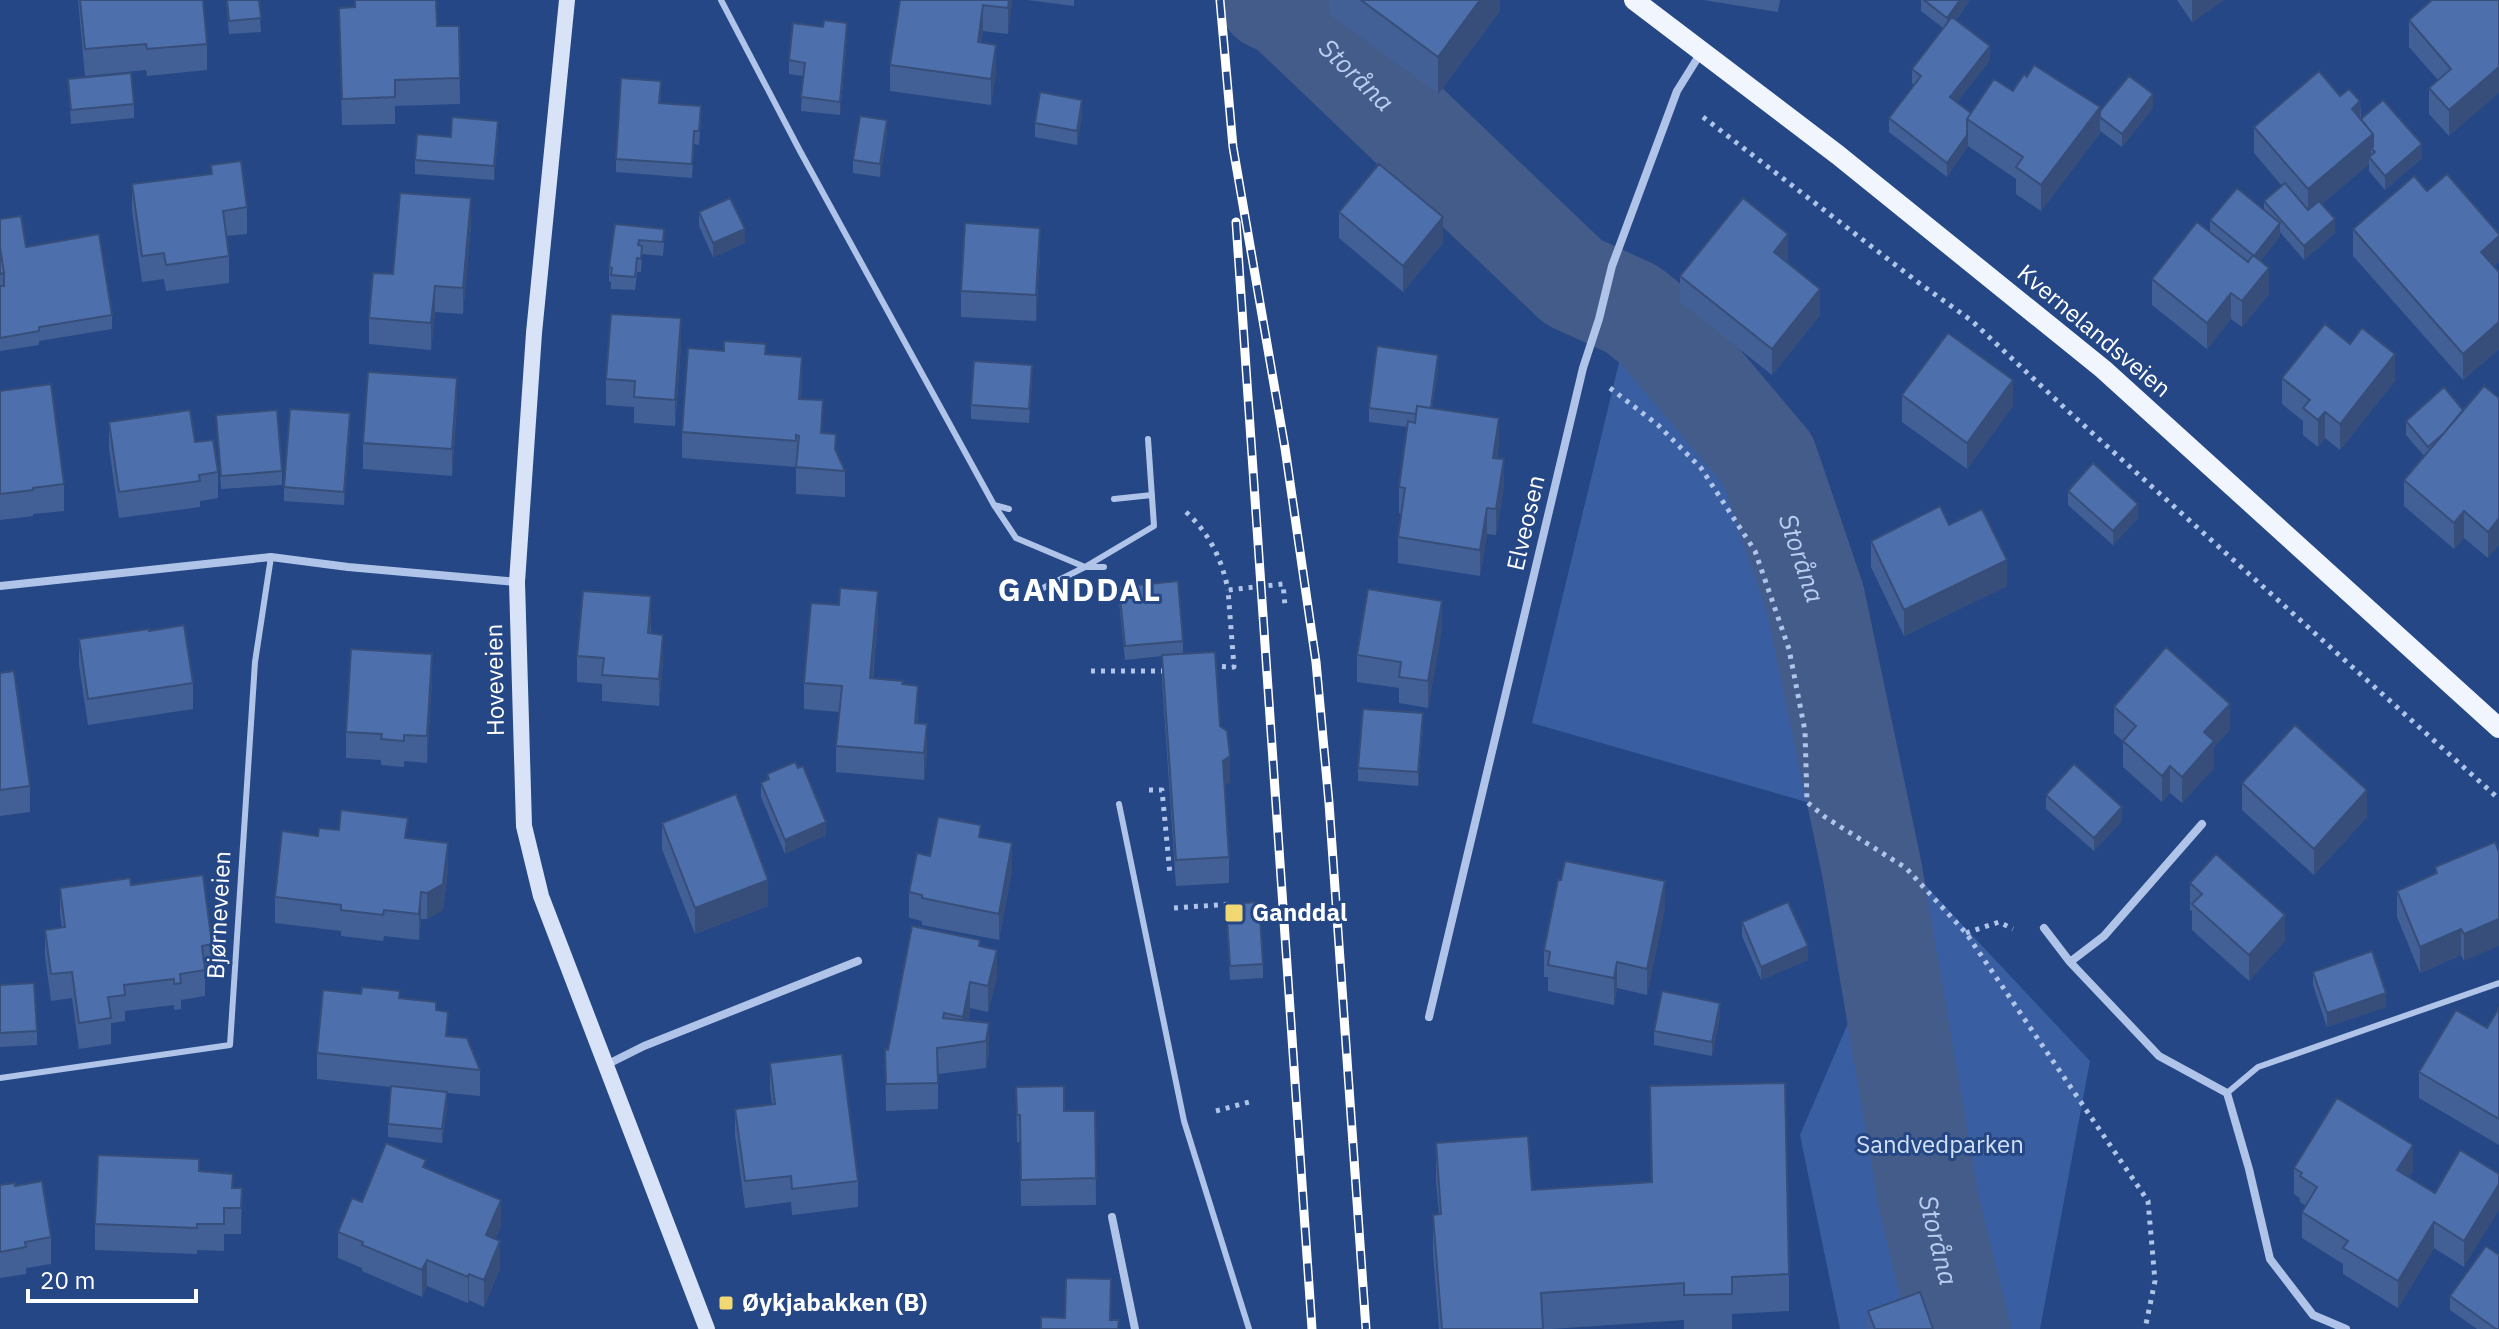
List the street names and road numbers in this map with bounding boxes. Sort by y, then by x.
street label: Kvernelandsveien [2011,257,2178,404]
street label: Elveosen [1499,472,1552,574]
street label: Hoveveien [477,624,511,736]
street label: Bjørneveien [199,850,237,980]

